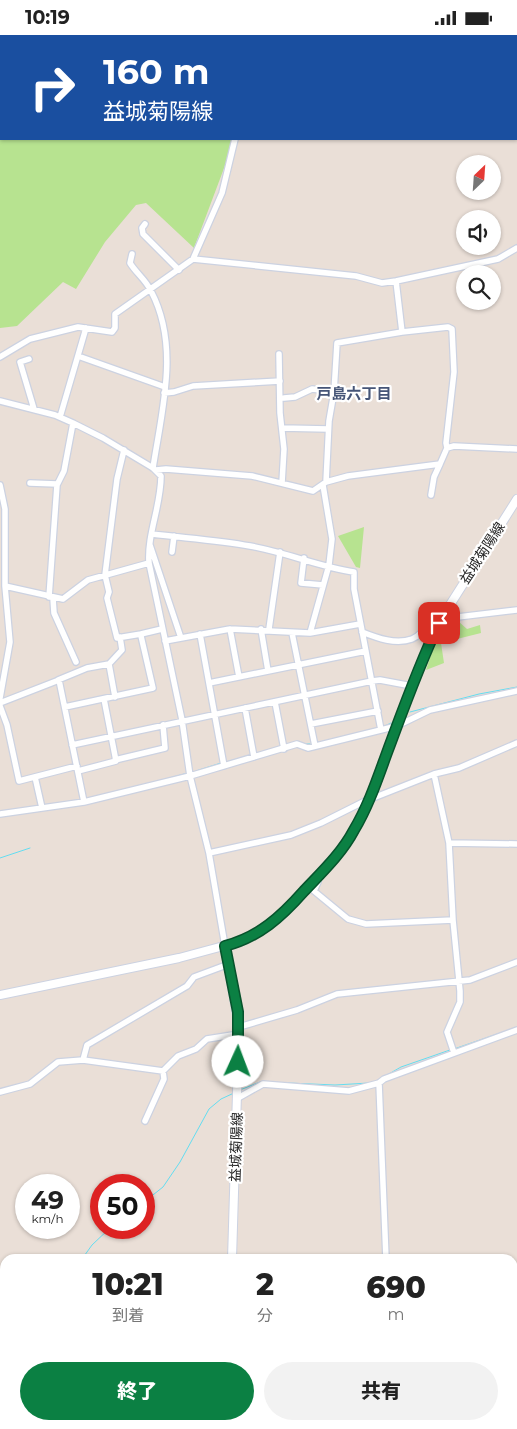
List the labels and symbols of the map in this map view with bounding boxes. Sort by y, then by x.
north arrow [456,155,501,200]
district label: 戸島六丁目 [316,384,392,403]
street label: 益城菊陽線 [455,519,509,587]
pin [418,602,460,644]
position arrow [211,1035,263,1087]
street label: 益城菊陽線 [226,1112,246,1182]
speed limit sign: 50 [90,1174,155,1239]

